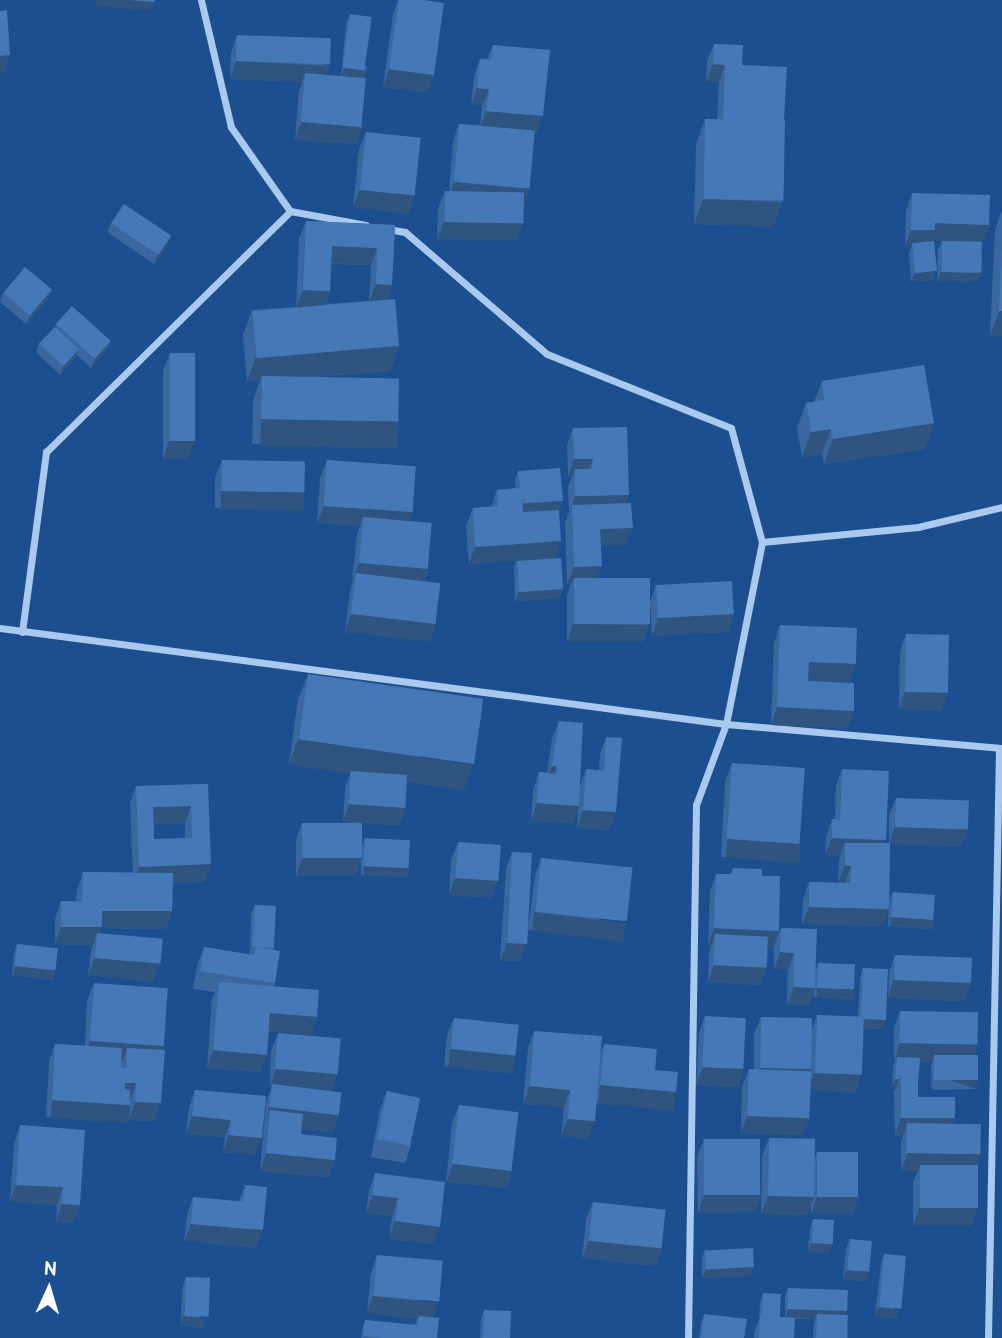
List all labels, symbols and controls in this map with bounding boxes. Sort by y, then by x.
north arrow [14,1254,84,1324]
text: N [43,1256,58,1280]

